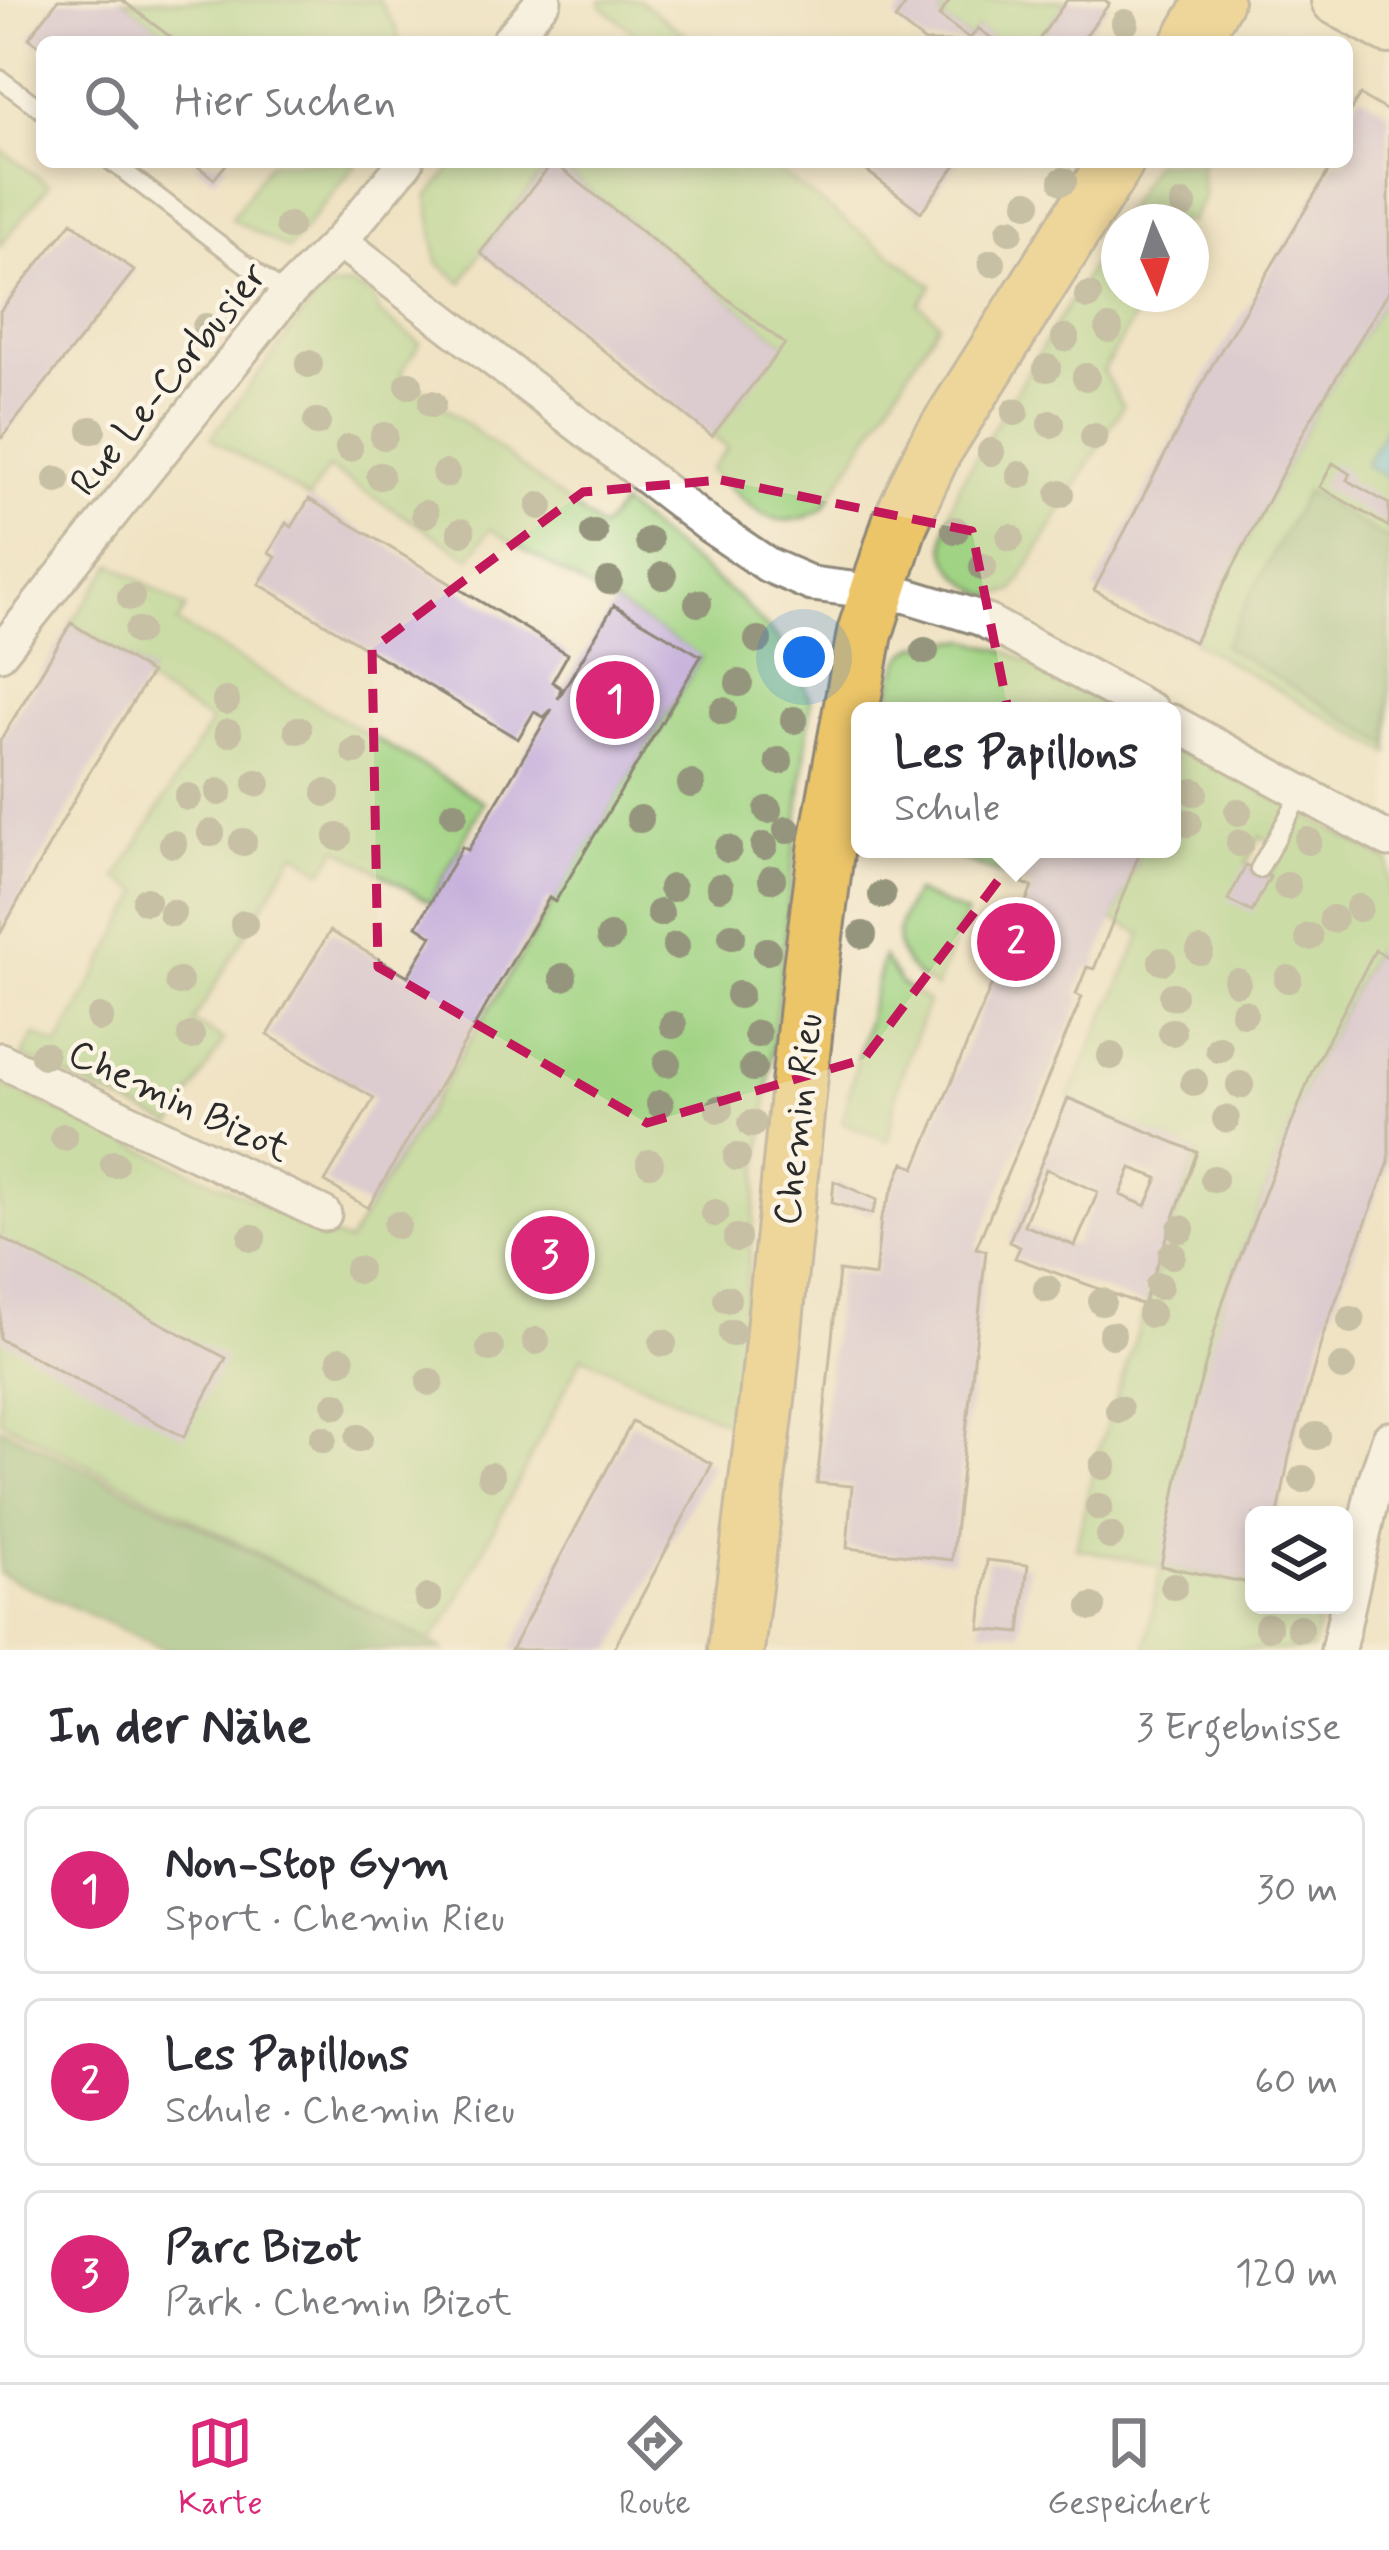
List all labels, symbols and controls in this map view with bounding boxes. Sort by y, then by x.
search box [36,36,1353,168]
icon: search [78,69,144,135]
text: Hier suchen [174,73,396,132]
north arrow [1101,204,1209,312]
street label: Rue Le-Corbusier [60,252,280,508]
your location [774,627,834,687]
pin: 1 [576,655,654,745]
popup [851,702,1181,858]
text: Les Papillons [894,725,1138,784]
text: Schule [894,784,1001,835]
pin: 2 [977,897,1055,987]
street label: Chemin Rieu [763,1011,836,1228]
street label: Chemin Bizot [59,1029,298,1176]
pin: 3 [511,1210,589,1300]
map controls [1245,1506,1353,1614]
button: layers [1245,1506,1353,1614]
text: In der Nähe [48,1695,311,1761]
text: 3 Ergebnisse [1136,1703,1341,1754]
text: Non-Stop Gym [165,1835,449,1894]
text: 1 [81,1865,99,1916]
text: 30 m [1256,1865,1338,1916]
text: Sport · Chemin Rieu [165,1894,505,1945]
text: Les Papillons [165,2027,409,2086]
text: 2 [80,2057,100,2108]
text: 60 m [1254,2057,1338,2108]
text: Schule · Chemin Rieu [165,2086,515,2137]
text: Parc Bizot [165,2219,361,2278]
text: 3 [81,2249,99,2300]
text: 120 m [1235,2249,1338,2300]
text: Park · Chemin Bizot [165,2278,512,2329]
tab: Karte [178,2410,263,2526]
tab: Route [619,2410,691,2526]
tab: Gespeichert [1047,2410,1211,2526]

